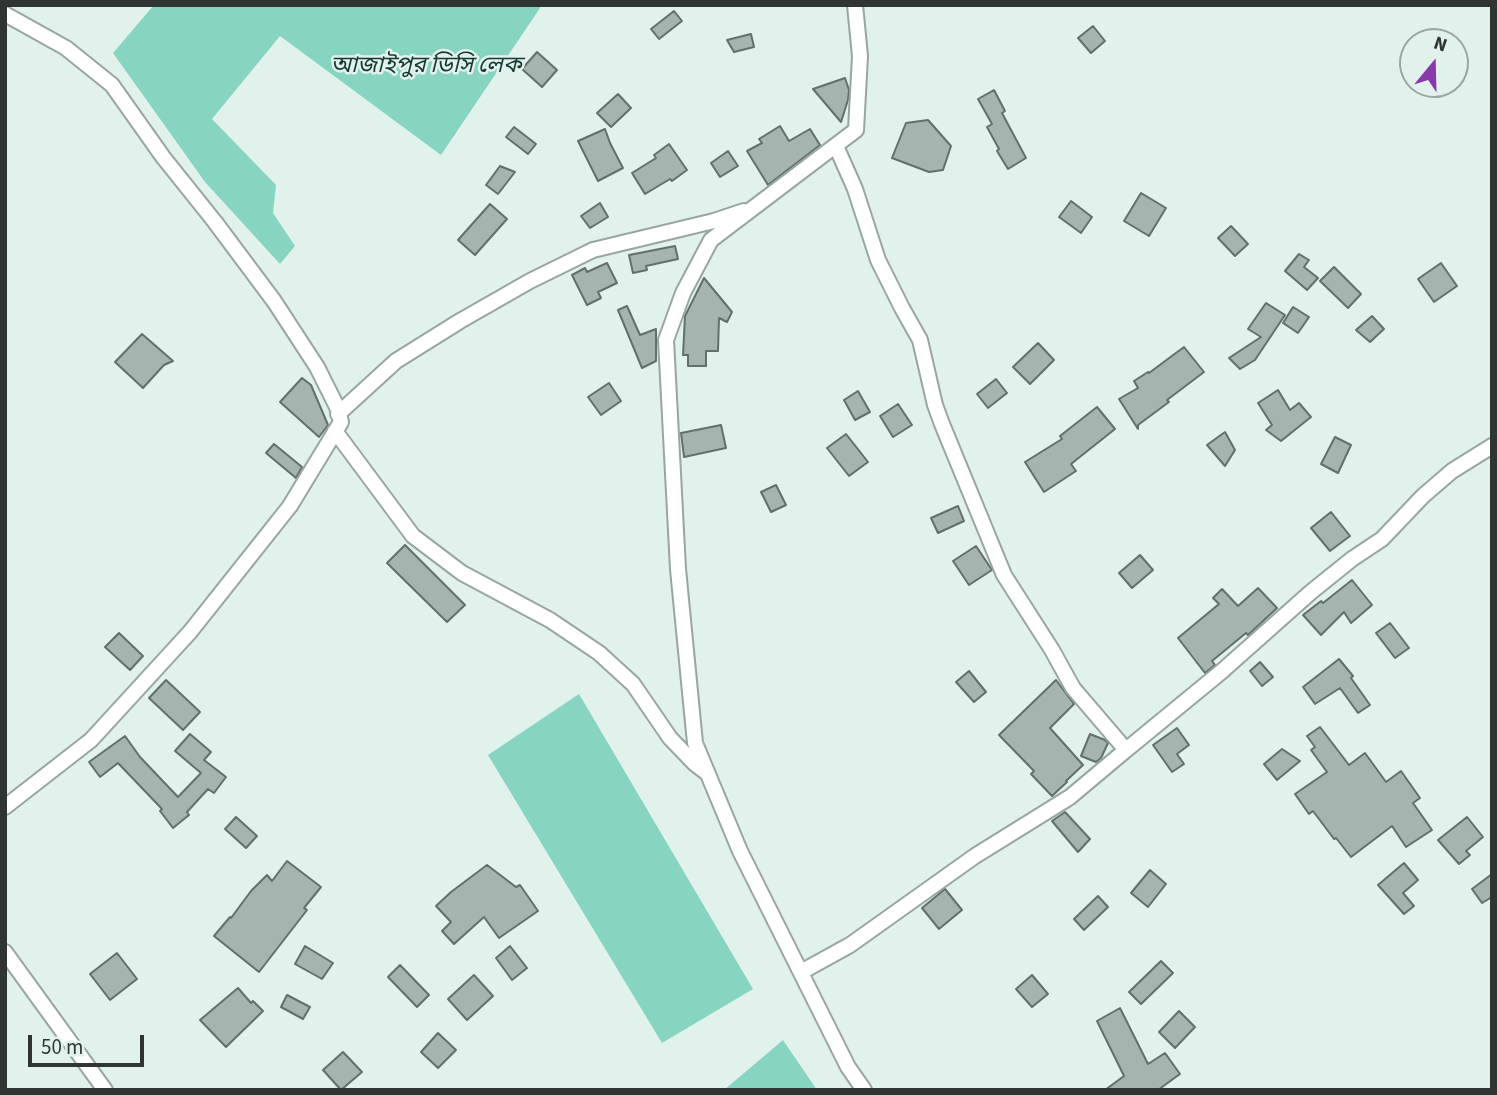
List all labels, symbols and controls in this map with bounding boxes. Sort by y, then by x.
north arrow [1399,28,1469,98]
text: N [1430,30,1451,59]
water label: আজাইপুর ডিসি লেক [331,53,521,81]
scale bar [32,1021,147,1066]
text: 50 m [41,1032,83,1062]

